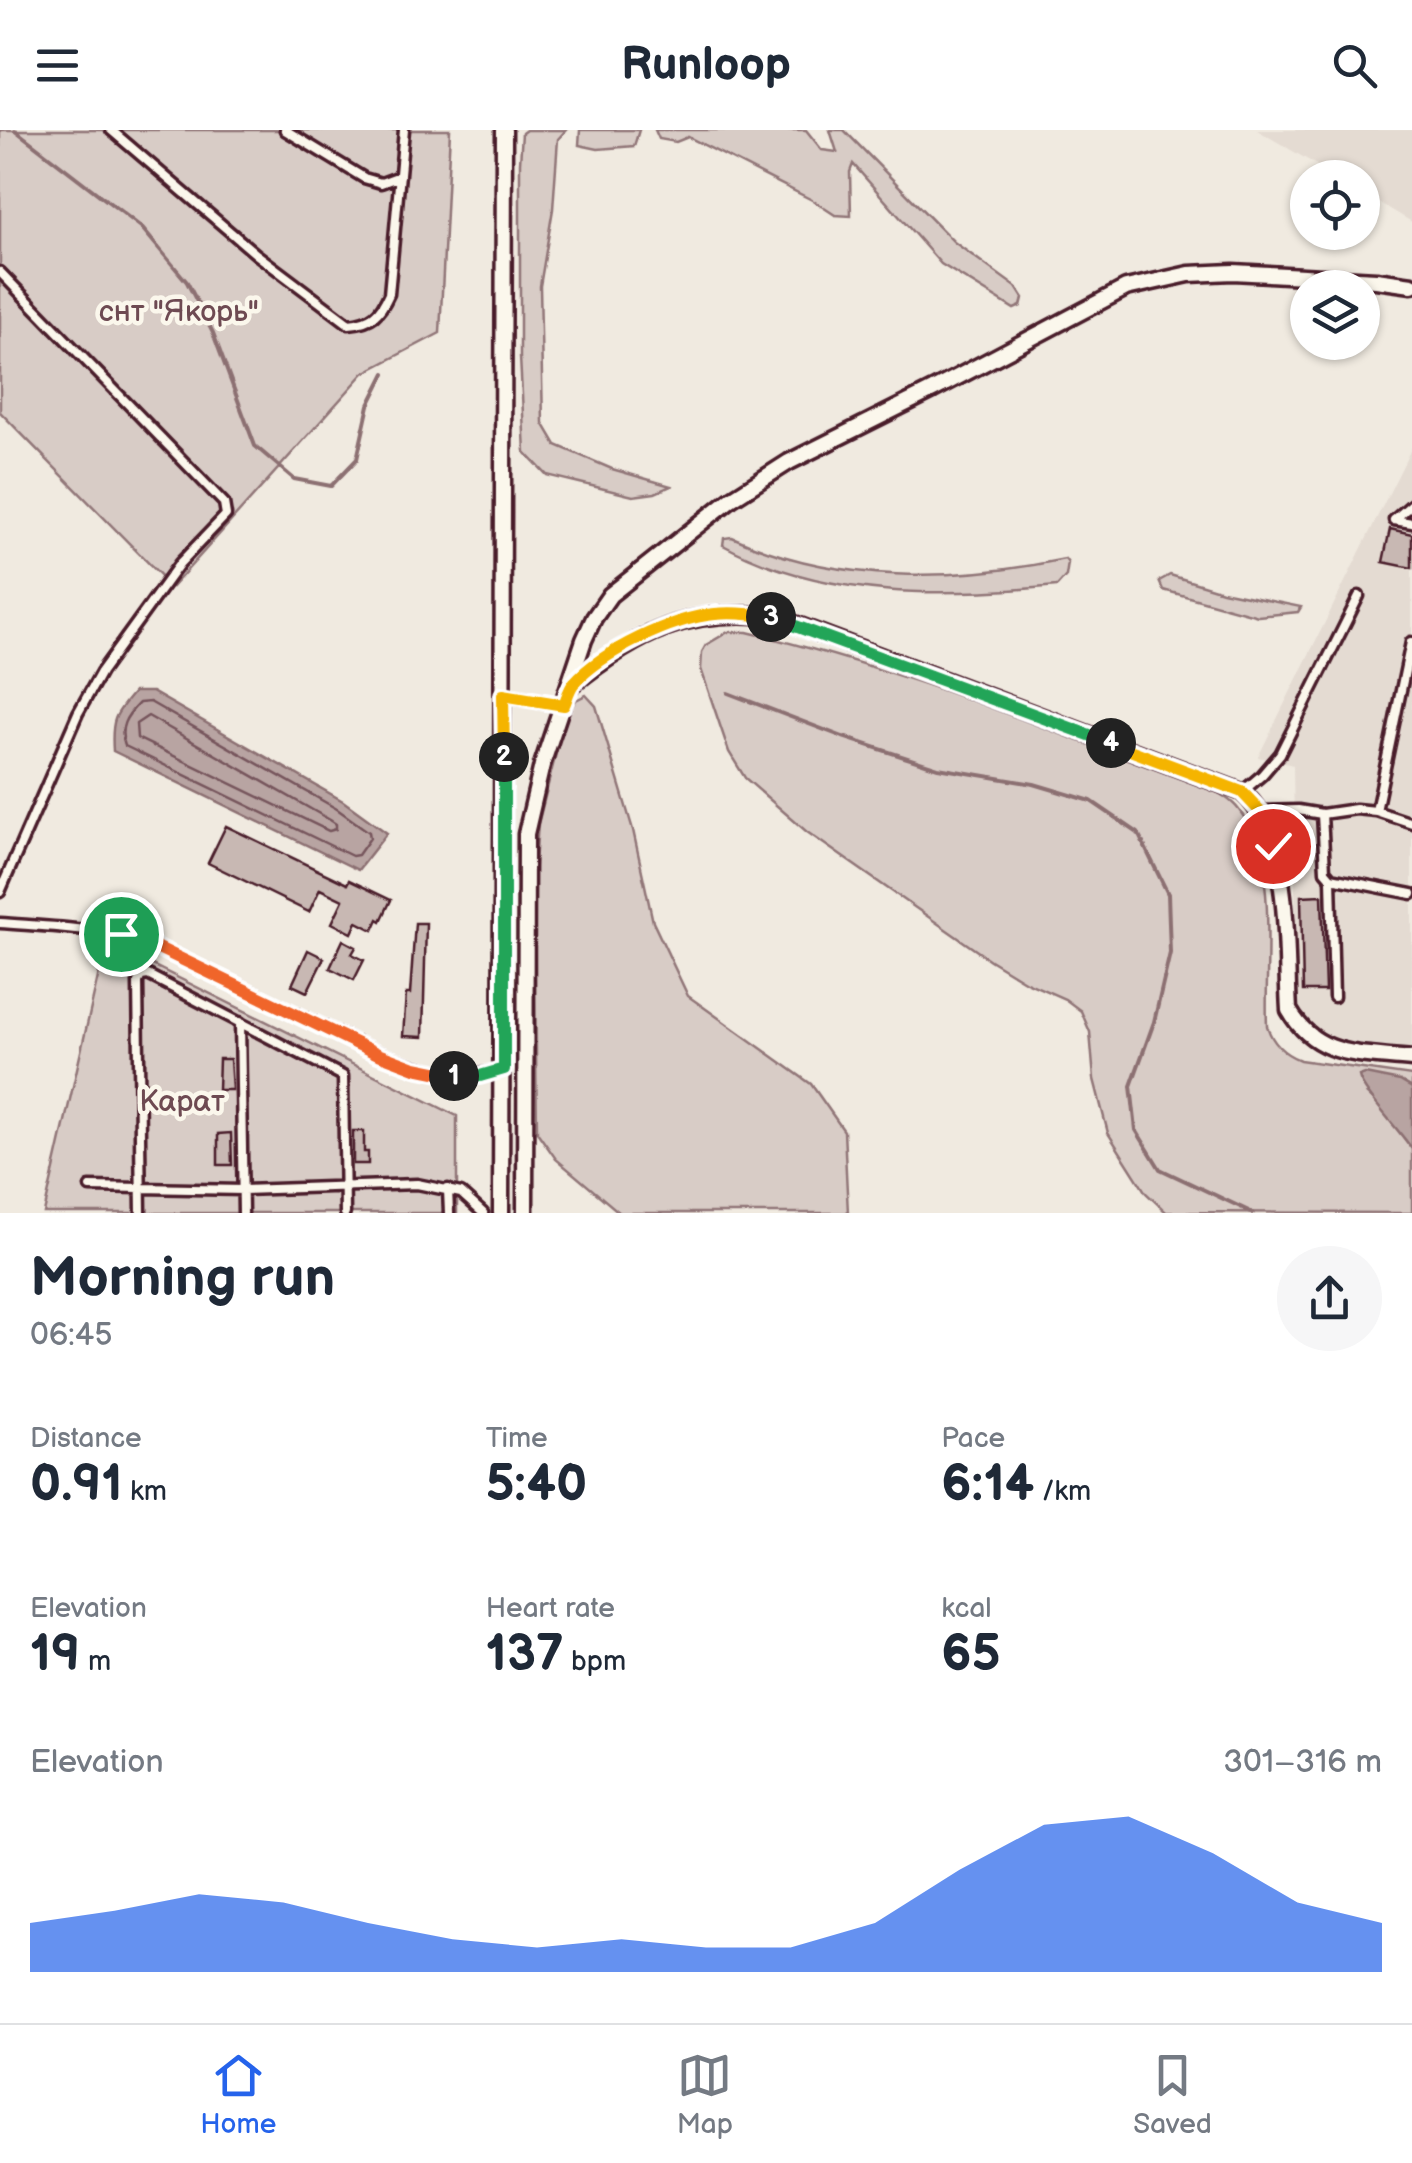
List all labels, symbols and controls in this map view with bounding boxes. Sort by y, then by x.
icon: menu [30,38,85,93]
text: Runloop [621,38,791,93]
icon: search [1327,38,1382,93]
map controls [1290,160,1380,360]
button: locate [1290,160,1380,250]
button: layers [1290,270,1380,360]
park label: снт "Якорь" [99,294,259,330]
pin: 3 [746,592,796,642]
text: 3 [763,600,779,633]
pin: 4 [1086,718,1136,768]
text: 4 [1103,726,1119,759]
pin: 2 [479,732,529,782]
text: 2 [496,740,512,773]
pin [1231,804,1316,889]
icon: check [1246,819,1301,874]
pin [79,892,164,977]
icon: arrive [94,907,149,962]
pin: 1 [429,1051,479,1101]
text: 1 [448,1059,460,1092]
park label: Карат [139,1084,225,1120]
text: Morning run [30,1245,335,1312]
button: share [1277,1246,1382,1351]
text: 06:45 [30,1316,113,1355]
text: Distance [30,1422,142,1455]
text: Time [486,1422,548,1455]
text: Pace [941,1422,1005,1455]
text: 0.91 [30,1455,123,1515]
text: 5:40 [486,1455,587,1515]
text: 6:14 [941,1455,1034,1515]
text: km [123,1475,167,1508]
text: /km [1034,1475,1091,1508]
text: Elevation [30,1592,147,1625]
text: Heart rate [486,1592,615,1625]
text: kcal [941,1592,992,1625]
text: 19 [30,1625,80,1685]
text: 137 [486,1625,564,1685]
text: 65 [941,1625,1000,1685]
text: m [80,1645,111,1678]
text: bpm [564,1645,626,1678]
text: Elevation [30,1743,163,1782]
text: 301–316 m [1223,1743,1382,1782]
tab: Home [200,2048,276,2141]
tab: Map [677,2048,733,2141]
tab: Saved [1133,2048,1212,2141]

